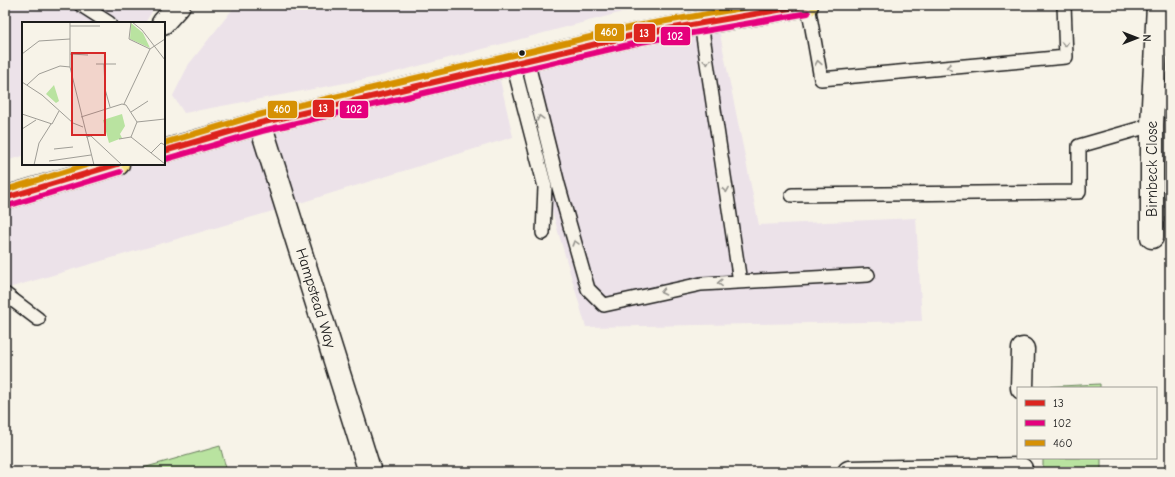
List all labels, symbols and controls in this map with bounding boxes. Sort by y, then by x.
north arrow [1117,18,1157,58]
inset map [22,22,165,165]
line badge: 460 [594,23,625,42]
line badge: 13 [633,23,656,43]
text: 460 [600,26,618,39]
line badge: 102 [660,26,691,46]
text: 13 [639,27,649,40]
text: 102 [667,30,684,43]
text: N [1140,34,1153,42]
one-way arrow [1061,41,1070,47]
unlabelled marker [517,48,527,58]
one-way arrow [702,59,711,65]
one-way arrow [815,60,823,66]
one-way arrow [946,63,952,72]
line badge: 13 [312,99,335,118]
line badge: 460 [267,100,298,119]
line badge: 102 [339,100,369,119]
text: 13 [318,102,328,115]
text: 460 [273,103,291,116]
text: 102 [346,103,363,116]
one-way arrow [537,115,545,121]
street label: Birnbeck Close [1143,120,1161,217]
one-way arrow [721,187,730,193]
one-way arrow [571,240,580,247]
street label: Hampstead Way [292,246,340,350]
one-way arrow [717,279,723,287]
one-way arrow [659,287,666,296]
legend [1017,387,1157,459]
text: 13 [1053,396,1064,410]
text: 102 [1053,416,1071,430]
text: 460 [1053,436,1073,450]

